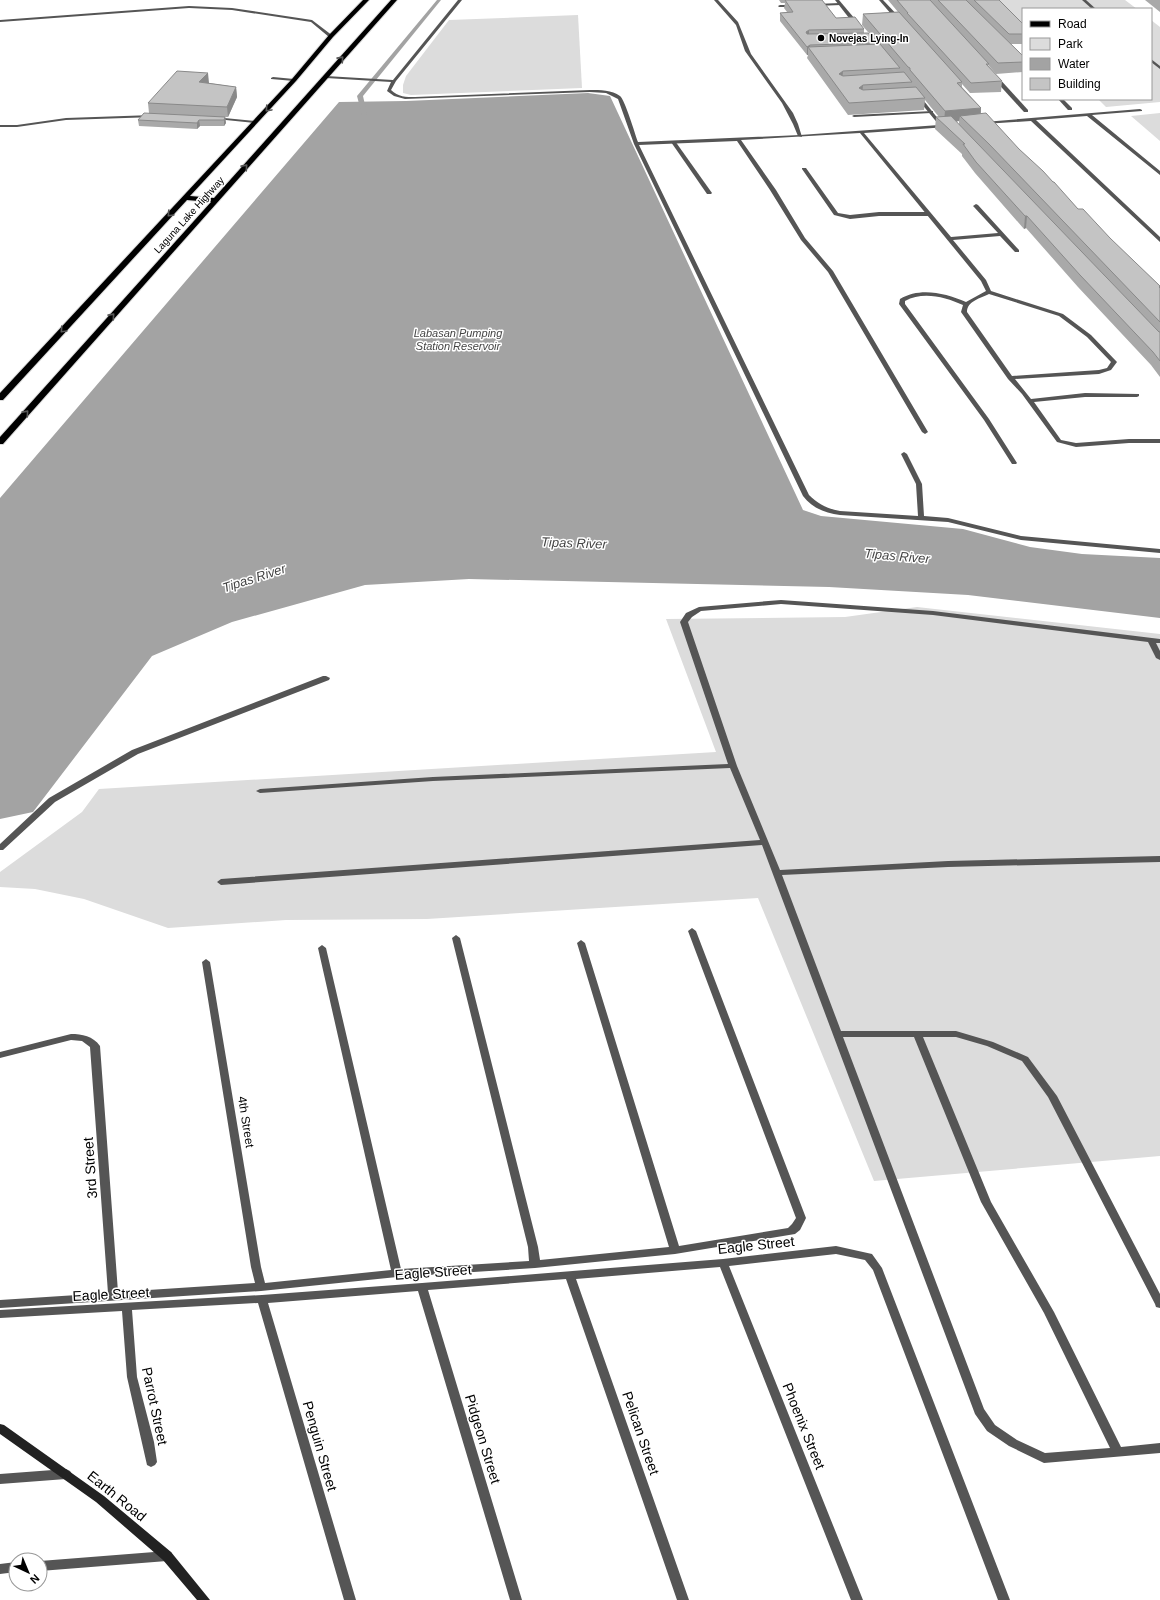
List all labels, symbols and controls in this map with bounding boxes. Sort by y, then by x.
legend [1022,8,1152,100]
text: Road [1058,17,1087,31]
marker: Novejas Lying-In [816,33,826,43]
place label: Novejas Lying-In [829,33,909,44]
text: Park [1058,37,1084,51]
one-way arrow [336,56,344,64]
text: Water [1058,57,1090,71]
text: Building [1058,77,1101,91]
one-way arrow [265,104,272,111]
one-way arrow [241,164,248,171]
street label: Laguna Lake Highway [152,175,226,255]
one-way arrow [167,209,175,217]
one-way arrow [108,313,115,321]
one-way arrow [61,326,68,333]
water label: Labasan Pumping Station Reservoir [414,327,503,352]
one-way arrow [21,410,29,418]
water label: Tipas River [541,534,608,552]
water label: Tipas River [864,546,931,566]
water label: Tipas River [220,561,288,595]
street label: 4th Street [235,1095,257,1149]
street label: 3rd Street [80,1137,100,1199]
street label: Eagle Street [717,1233,795,1257]
street label: Eagle Street [394,1261,472,1283]
street label: Eagle Street [72,1284,150,1304]
street label: Parrot Street [139,1366,171,1447]
street label: Phoenix Street [779,1380,829,1472]
street label: Pelican Street [619,1389,663,1477]
street label: Pidgeon Street [462,1392,504,1486]
street label: Penguin Street [300,1399,340,1493]
street label: Earth Road [84,1467,150,1525]
north arrow [8,1552,48,1592]
text: N [28,1572,42,1586]

